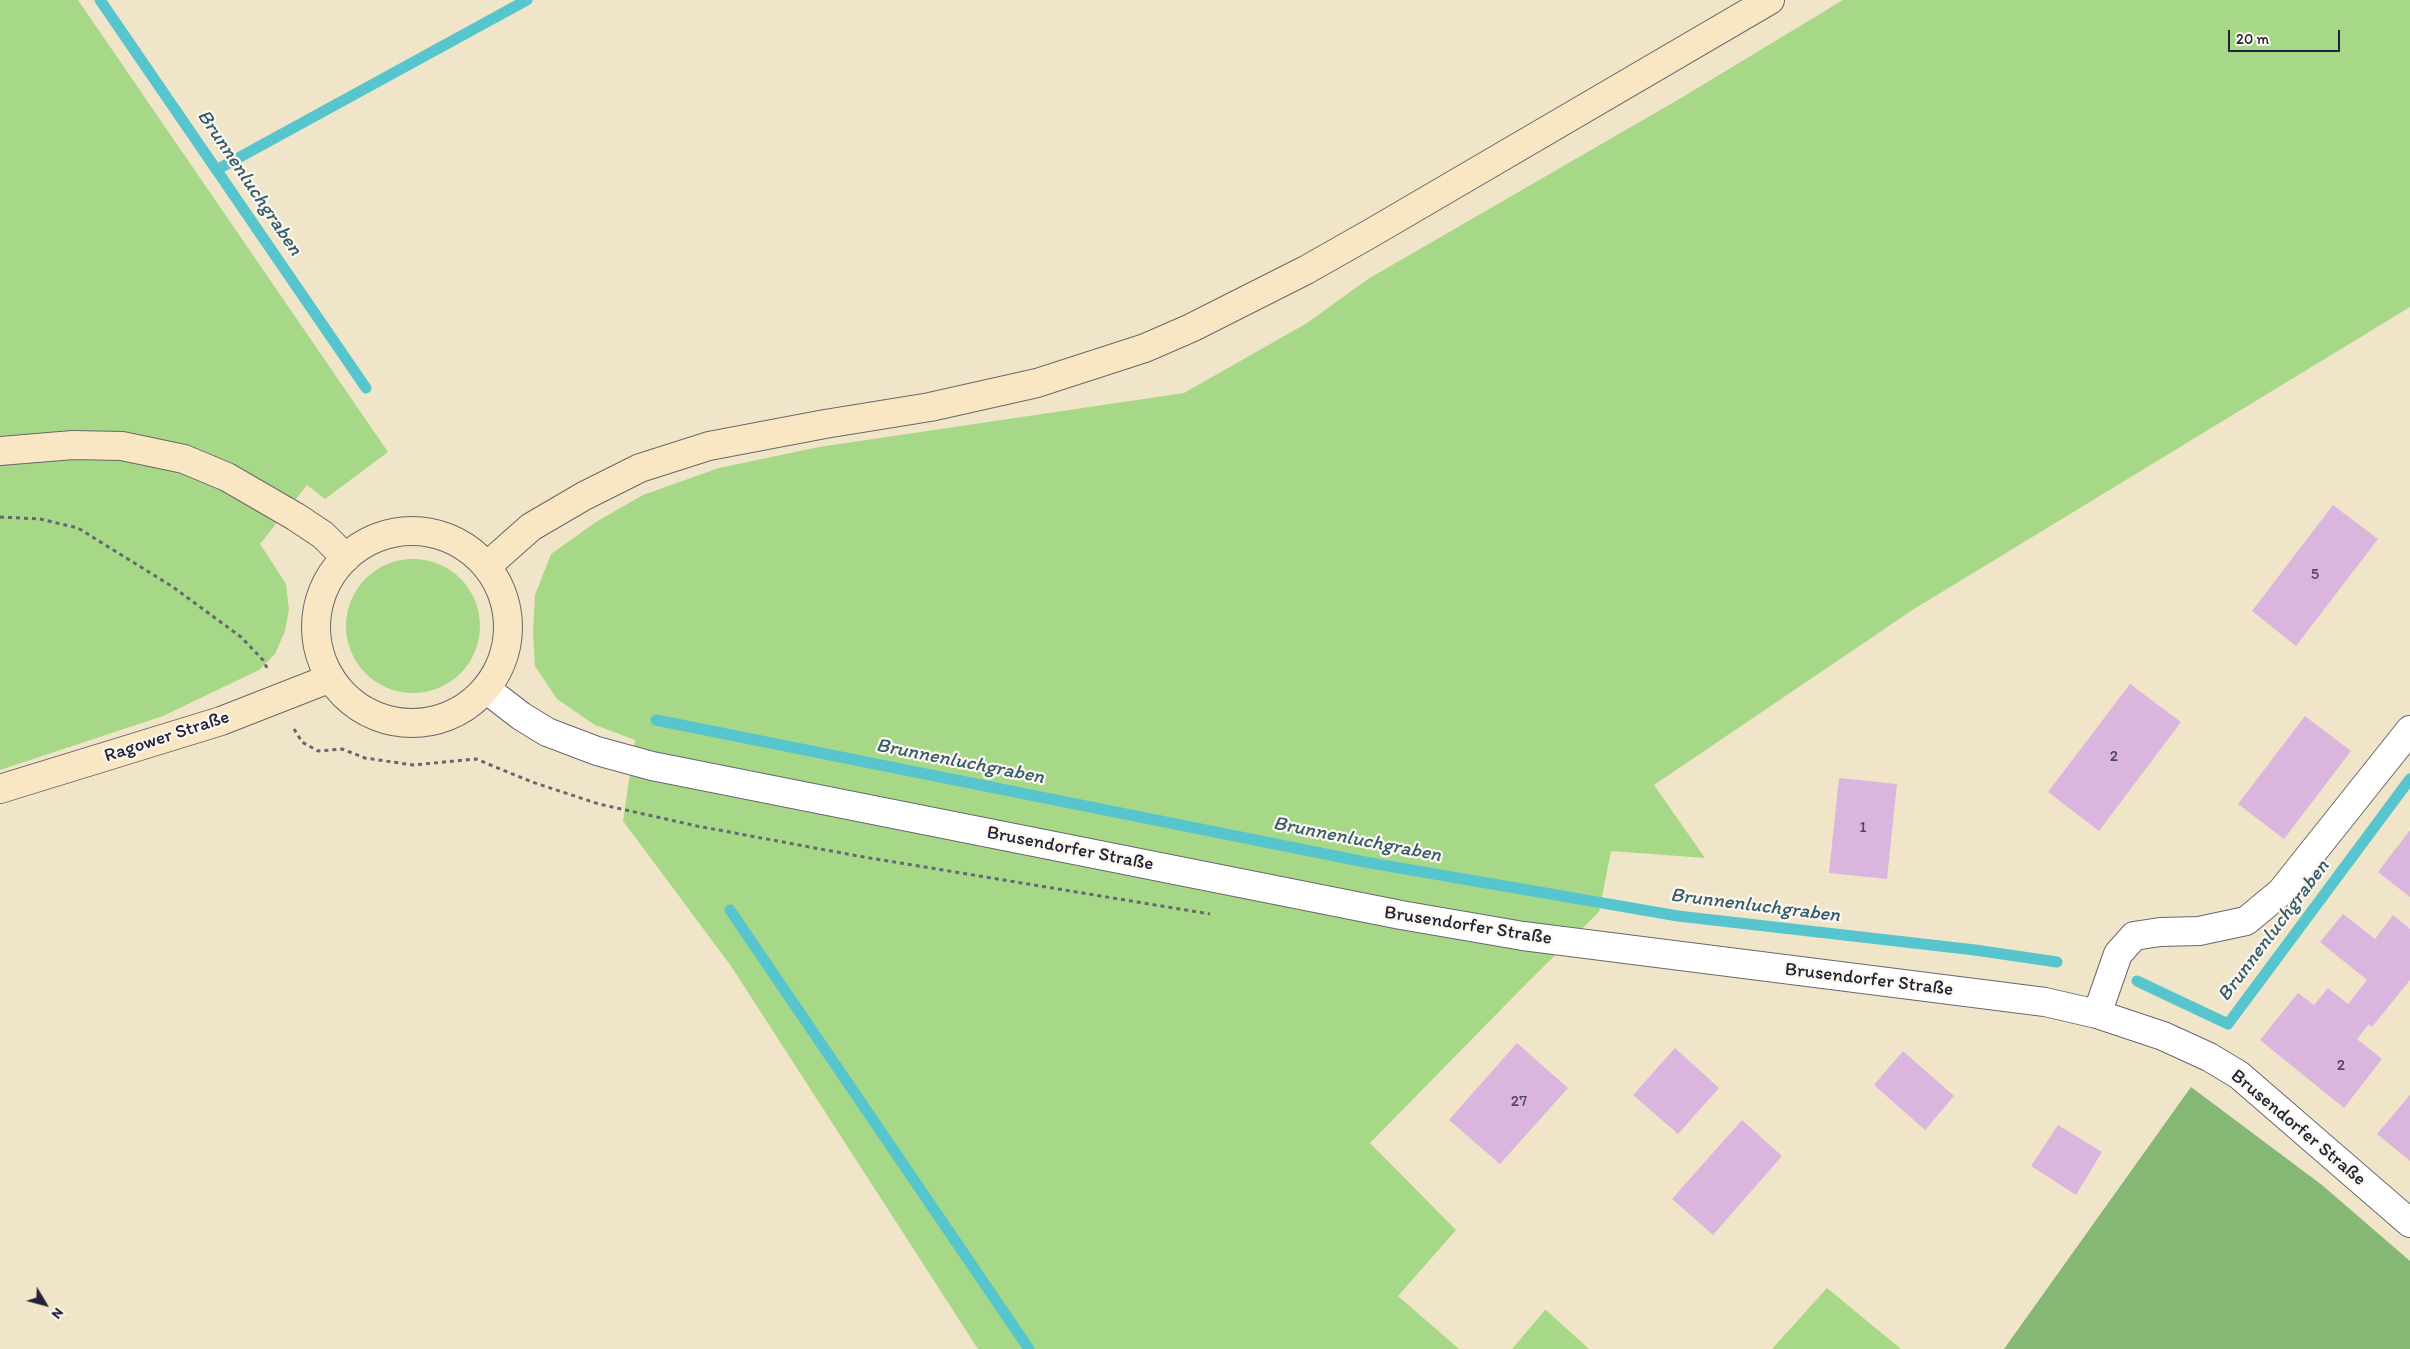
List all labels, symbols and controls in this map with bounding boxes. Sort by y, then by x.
scale bar [2230,20,2342,52]
text: 20 m [2236,30,2269,48]
water label: Brunnenluchgraben [191,106,307,260]
house number: 5 [2311,565,2319,585]
street label: Ragower Straße [102,706,232,768]
water label: Brunnenluchgraben [874,734,1046,790]
house number: 2 [2110,747,2118,767]
water label: Brunnenluchgraben [1271,812,1443,868]
house number: 1 [1859,818,1867,838]
street label: Brusendorfer Straße [985,822,1155,876]
water label: Brunnenluchgraben [2213,856,2335,1006]
water label: Brunnenluchgraben [1669,884,1841,928]
street label: Brusendorfer Straße [1383,901,1553,951]
street label: Brusendorfer Straße [1783,958,1955,1002]
house number: 2 [2337,1056,2345,1076]
street label: Brusendorfer Straße [2226,1065,2370,1191]
house number: 27 [1511,1092,1527,1112]
north arrow [20,1279,70,1329]
text: N [48,1304,67,1322]

